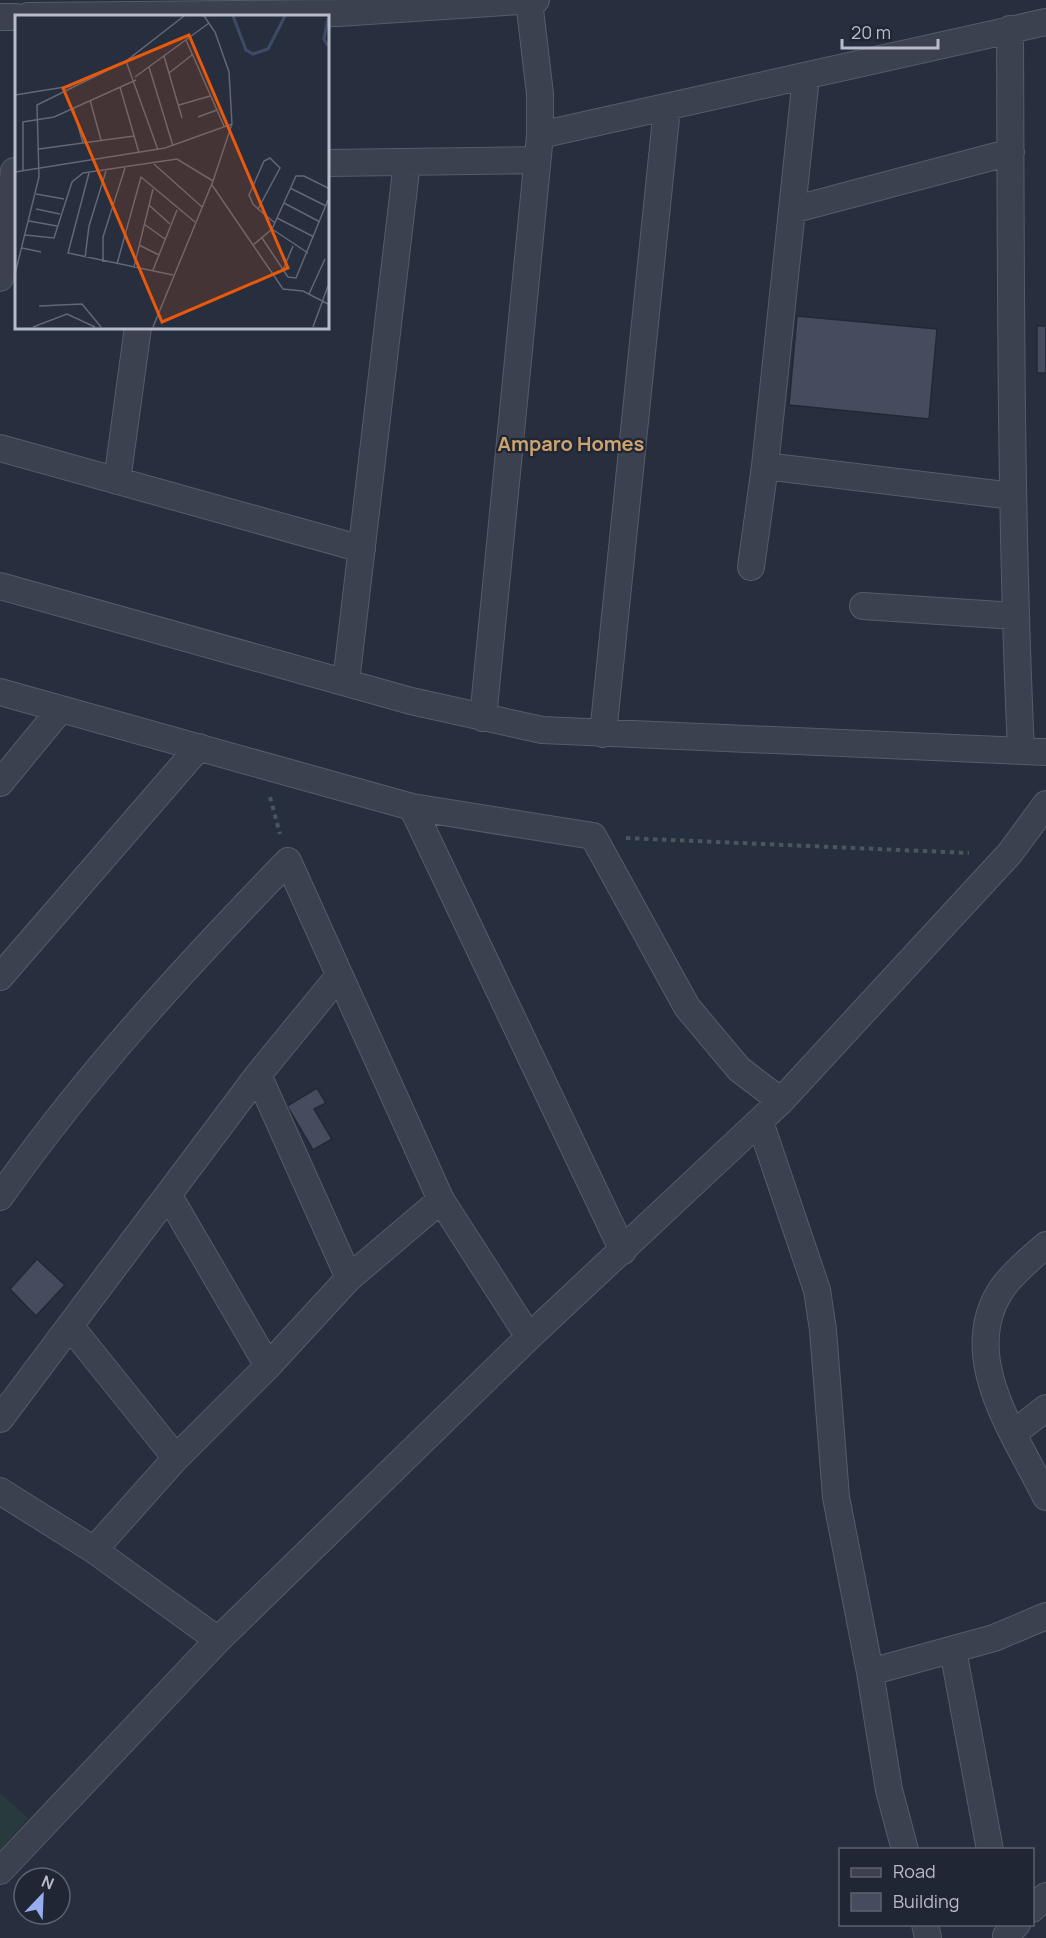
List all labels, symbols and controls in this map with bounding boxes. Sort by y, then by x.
scale bar [842,12,938,50]
inset map [15,15,328,328]
text: 20 m [851,20,891,44]
district label: Amparo Homes [498,430,645,457]
legend [839,1848,1034,1926]
text: Road [893,1859,936,1883]
north arrow [12,1866,72,1926]
text: N [38,1870,57,1895]
text: Building [893,1889,959,1913]

